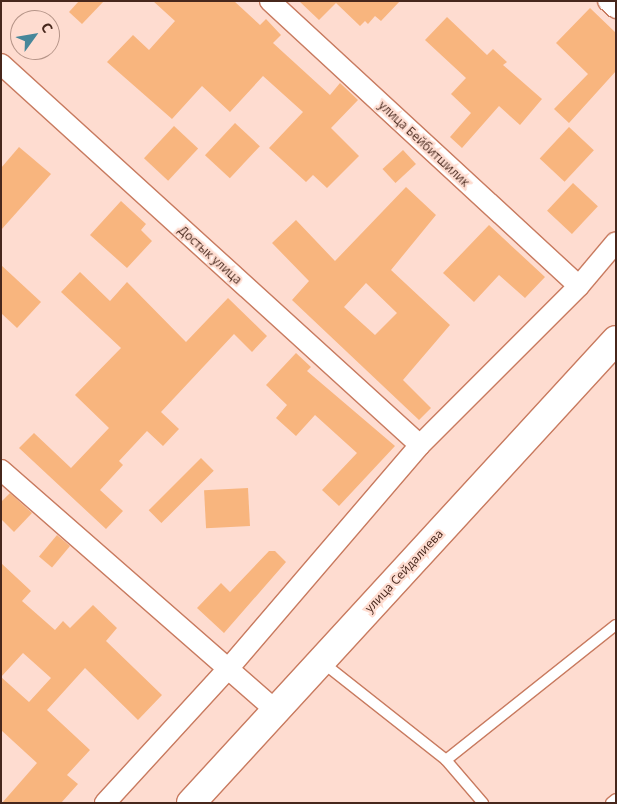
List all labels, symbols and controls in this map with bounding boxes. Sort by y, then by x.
north arrow [10,10,60,60]
text: С [37,18,58,36]
street label: улица Бейбитшилик [376,98,472,190]
street label: Достык улица [175,223,245,287]
street label: улица Сейдалиева [362,527,446,615]

